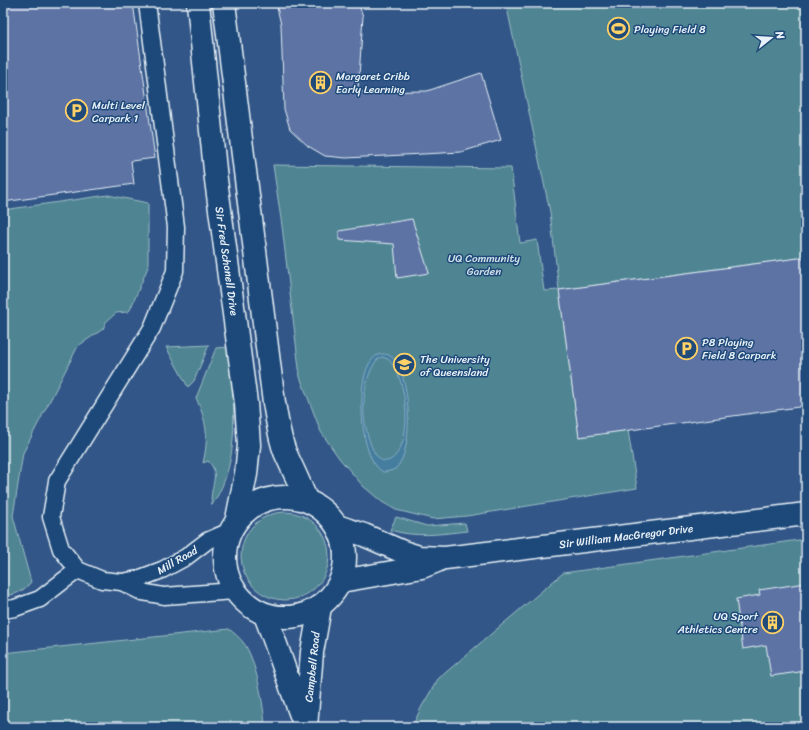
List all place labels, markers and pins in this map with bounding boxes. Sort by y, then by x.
sports icon: Playing Field 8 [606,16,632,42]
place label: Playing Field 8 [634,20,706,39]
place label: Margaret Cribb Early Learning [336,67,410,99]
building icon: Margaret Cribb Early Learning [308,69,334,95]
place label: Multi Level Carpark 1 [92,96,146,128]
parking icon: Multi Level Carpark 1 [63,98,89,124]
place label: P8 Playing Field 8 Carpark [702,333,777,365]
parking icon: P8 Playing Field 8 Carpark [673,335,699,361]
place label: The University of Queensland [420,350,490,382]
school or university icon: The University of Queensland [391,352,417,378]
place label: UQ Sport Athletics Centre [677,607,759,639]
building icon: UQ Sport Athletics Centre [760,609,786,635]

